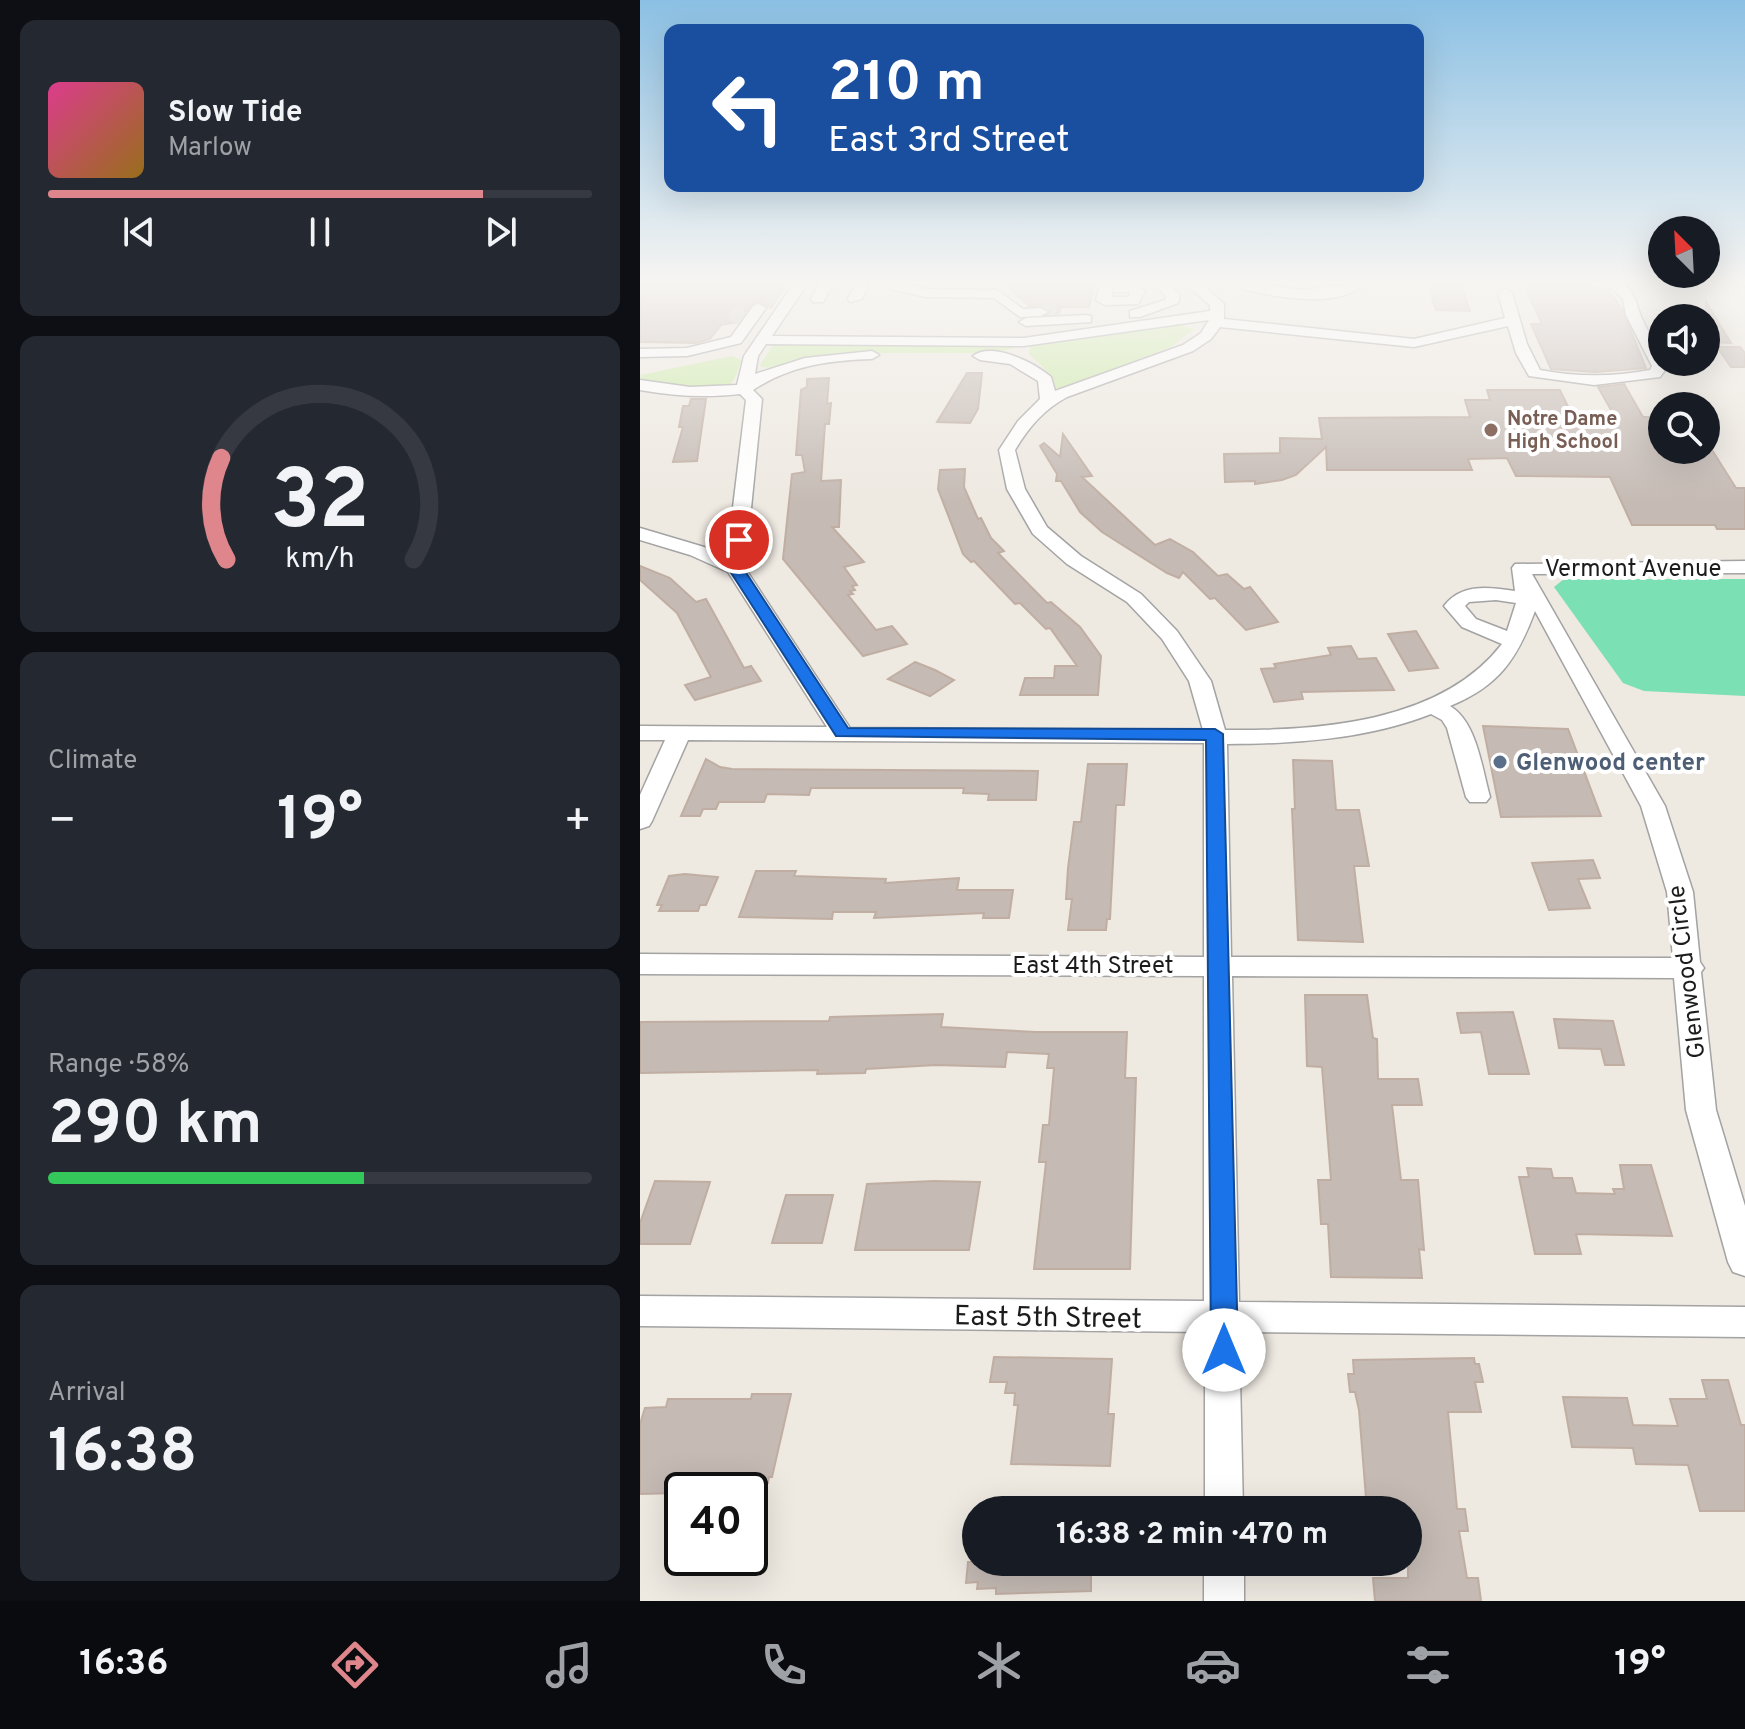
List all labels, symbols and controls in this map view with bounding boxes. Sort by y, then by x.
text: 210 m [828,50,985,120]
icon: left [696,56,800,160]
text: Slow Tide [168,95,302,132]
text: East 3rd Street [828,119,1070,165]
text: Marlow [168,132,252,165]
icon: previous [117,210,161,254]
icon: pause [298,210,342,254]
icon: next [479,210,523,254]
north arrow [1648,216,1720,288]
map controls [1648,216,1720,464]
button: sound [1648,304,1720,376]
button: search [1648,392,1720,464]
place label: Notre Dame High School [1507,407,1619,456]
marker: Notre Dame High School [1482,421,1500,439]
text: 32 [270,453,370,558]
pin [705,506,773,574]
icon: arrive [717,518,761,562]
text: km/h [285,542,355,578]
street label: Vermont Avenue [1545,555,1721,585]
text: Climate [48,745,137,778]
place label: Glenwood center [1516,749,1705,779]
marker: Glenwood center [1491,753,1509,771]
text: 19° [277,785,363,861]
text: − [48,795,76,851]
text: + [564,795,592,851]
street label: Glenwood Circle [1662,883,1713,1060]
street label: East 4th Street [1012,952,1174,982]
text: Range · 58% [48,1049,189,1082]
text: 290 km [48,1089,262,1165]
street label: East 5th Street [954,1299,1142,1339]
position arrow [1182,1308,1266,1392]
text: Arrival [48,1377,126,1410]
text: 16:38 [48,1417,197,1493]
speed limit sign: 40 [664,1472,768,1576]
text: 16:38 · 2 min · 470 m [1056,1517,1328,1554]
icon: directions [327,1637,383,1693]
icon: music [541,1637,597,1693]
icon: phone [756,1637,812,1693]
icon: climate [971,1637,1027,1693]
icon: car [1185,1637,1241,1693]
icon: filters [1400,1637,1456,1693]
text: 16:36 [79,1642,168,1688]
text: 19° [1614,1642,1666,1688]

